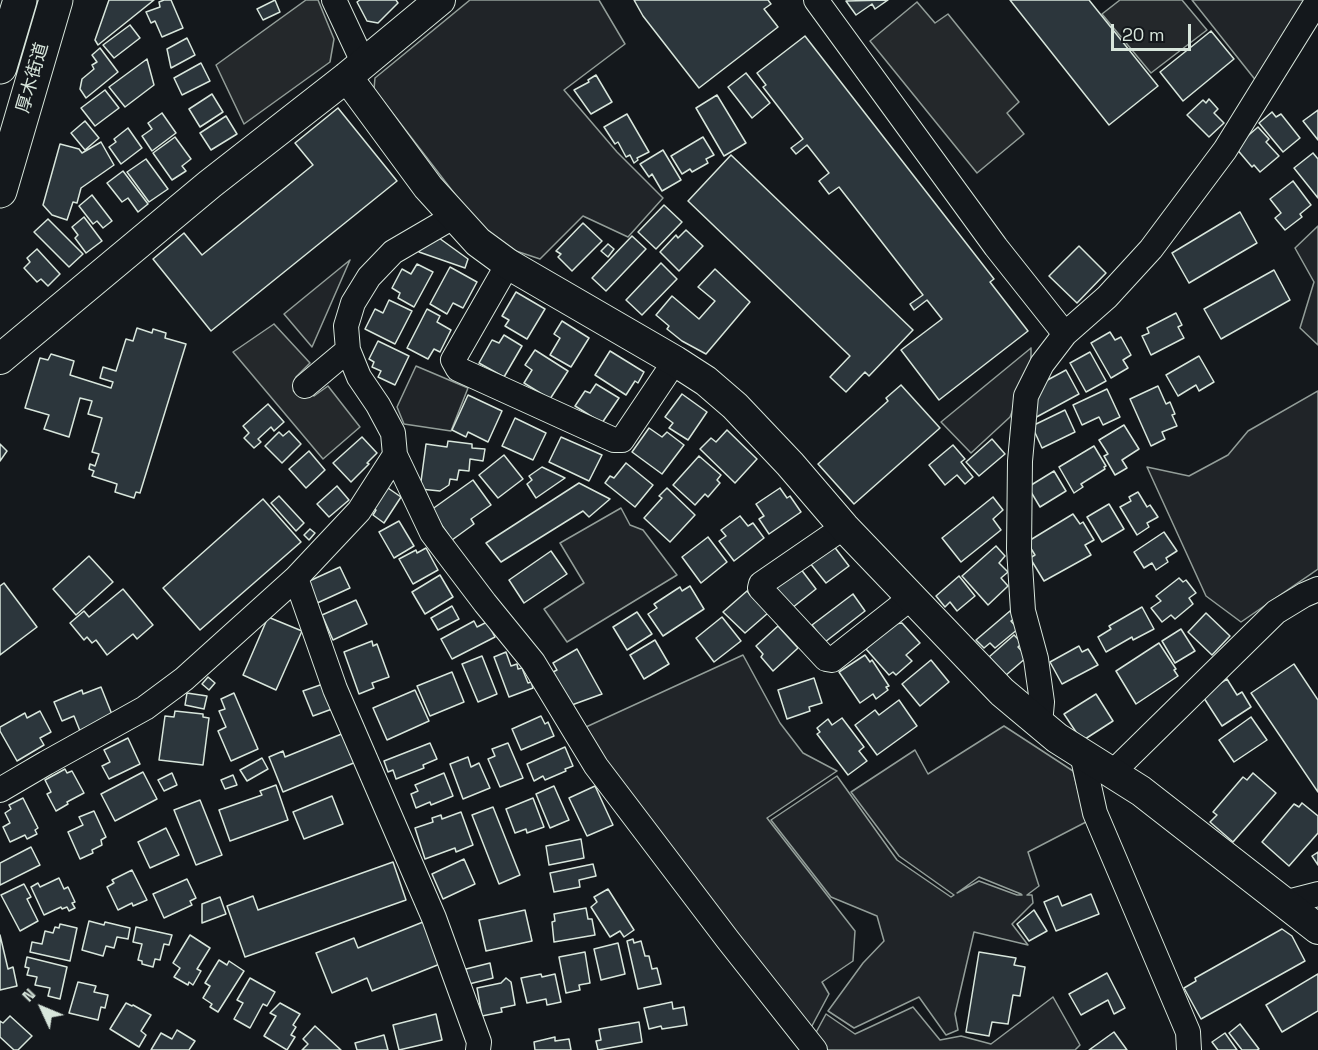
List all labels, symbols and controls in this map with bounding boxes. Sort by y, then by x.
scale bar [1114,12,1194,50]
text: 20 m [1122,23,1165,46]
street label: 厚木街道 [13,40,53,116]
north arrow [12,978,72,1038]
text: N [17,984,40,1006]

